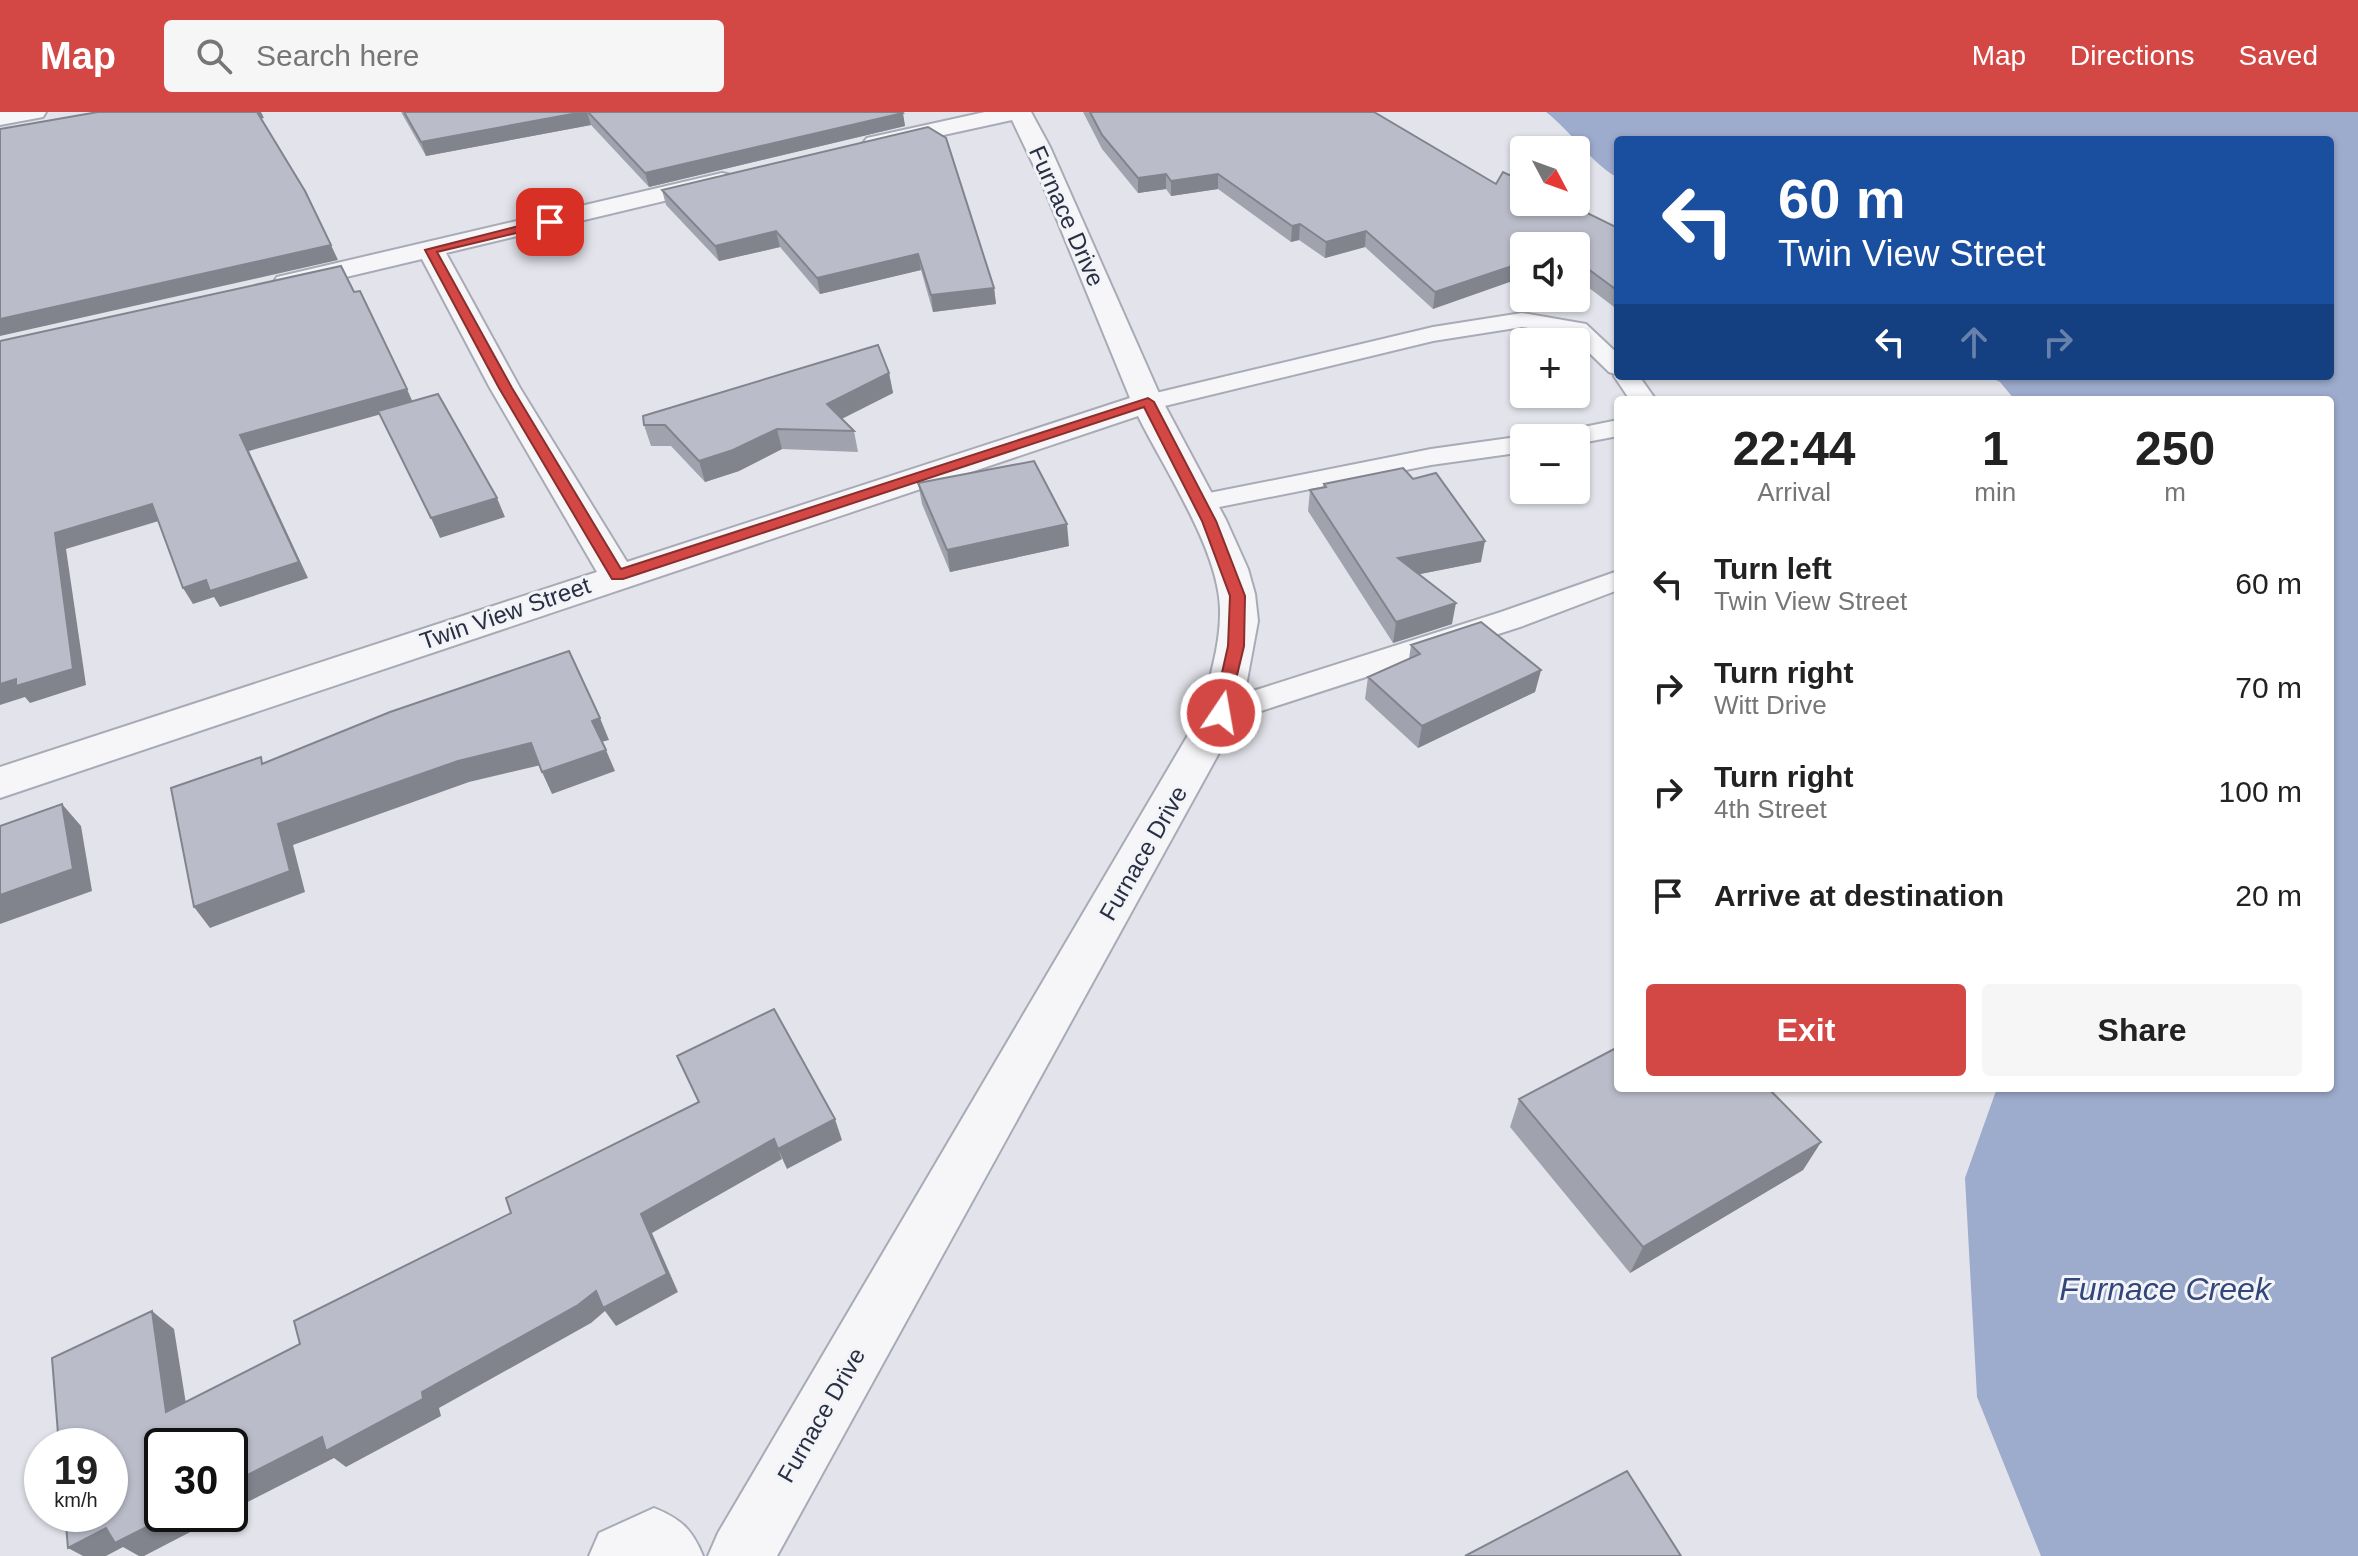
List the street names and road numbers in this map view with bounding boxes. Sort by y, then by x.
street label: Furnace Drive [1024,142,1110,290]
street label: Twin View Street [416,571,594,655]
street label: Furnace Drive [1094,781,1192,925]
street label: Furnace Drive [772,1343,870,1487]

